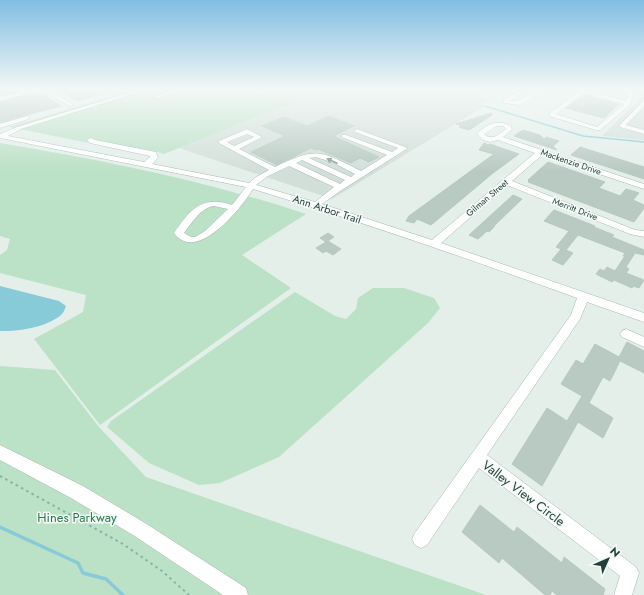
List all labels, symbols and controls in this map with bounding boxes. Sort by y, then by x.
street label: Mackenzie Drive [539,145,603,178]
one-way arrow [326,158,338,164]
street label: Gilman Street [463,176,511,219]
street label: Ann Arbor Trail [291,190,363,228]
street label: Merritt Drive [551,194,600,223]
street label: Valley View Circle [478,456,569,531]
park label: Hines Parkway [37,508,117,527]
north arrow [588,539,628,579]
text: N [606,543,624,561]

